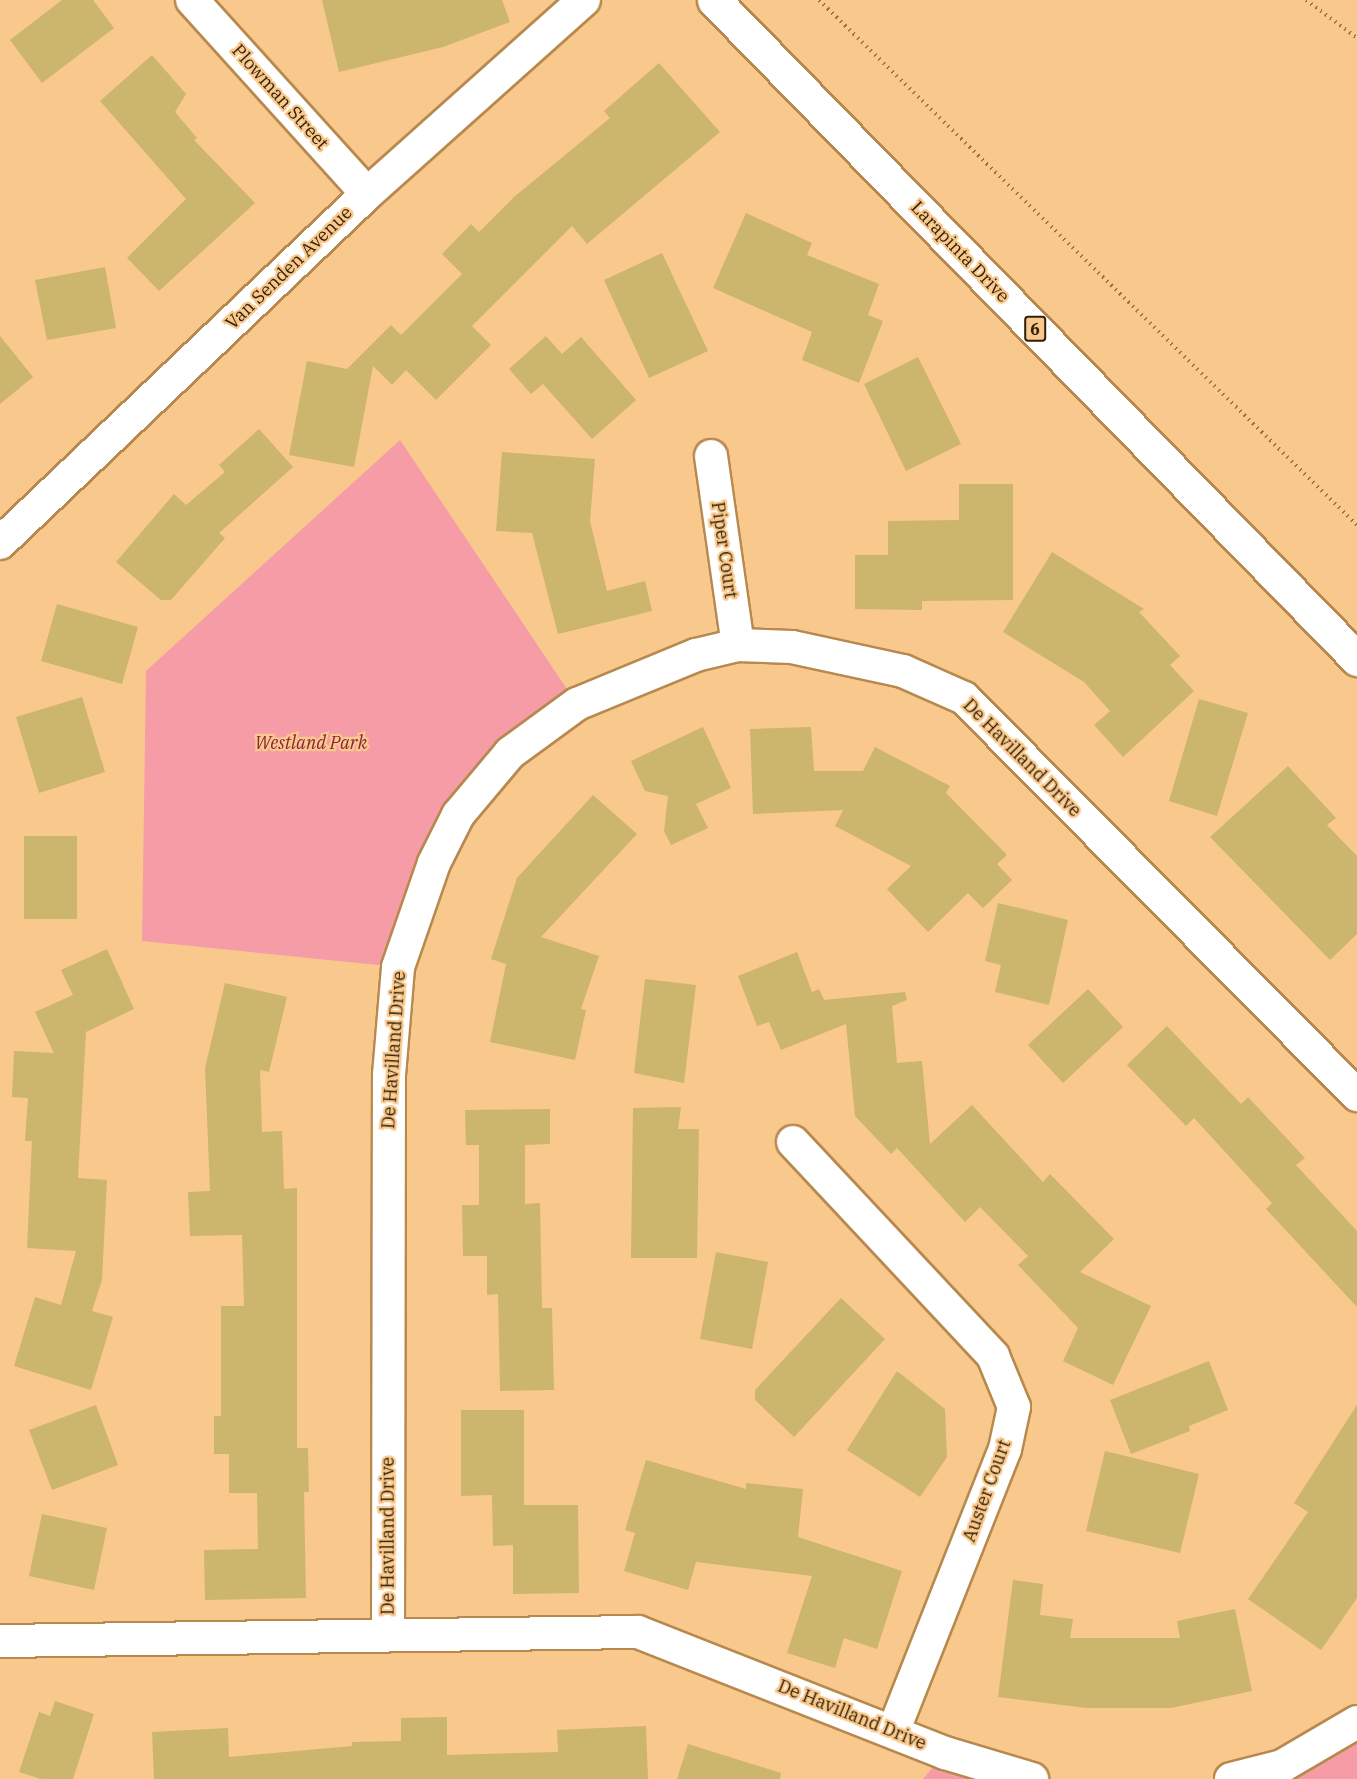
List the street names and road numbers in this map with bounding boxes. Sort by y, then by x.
street label: Plowman Street [227,40,333,154]
street label: Larapinta Drive [906,197,1014,307]
street label: Van Senden Avenue [221,202,357,334]
road number: 6 [1023,316,1047,342]
street label: Piper Court [707,500,741,600]
street label: De Havilland Drive [958,694,1086,822]
street label: De Havilland Drive [378,970,410,1130]
street label: Auster Court [959,1437,1015,1545]
street label: De Havilland Drive [377,1457,399,1615]
street label: De Havilland Drive [775,1675,929,1755]

